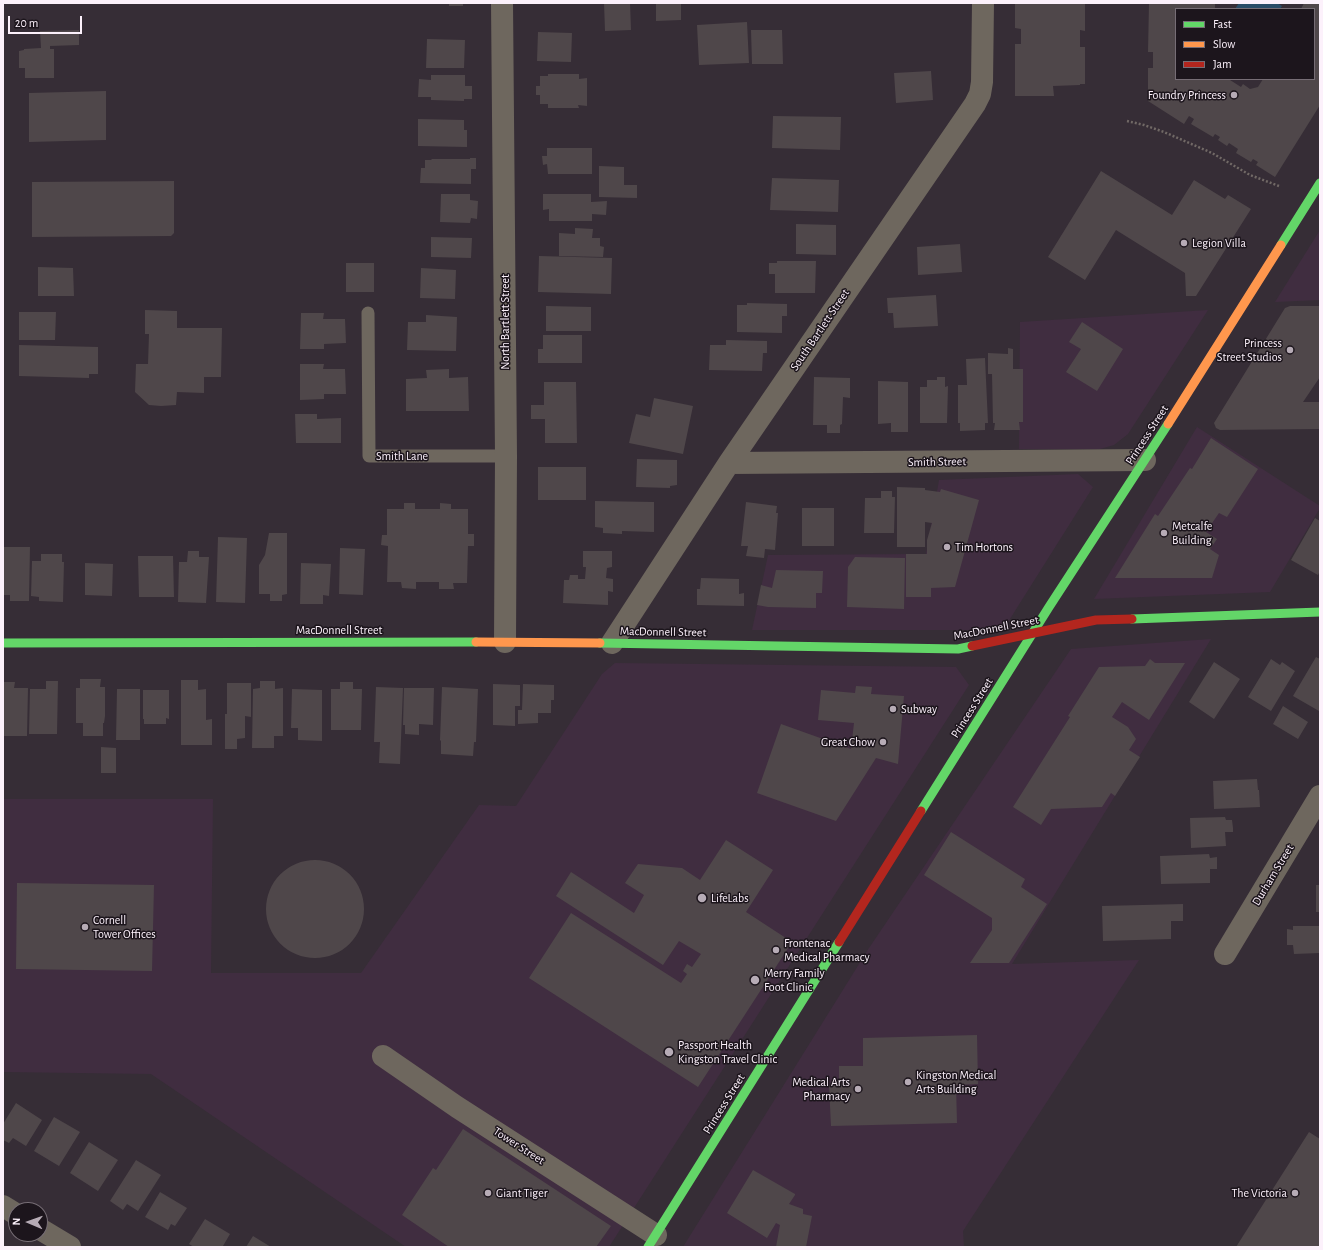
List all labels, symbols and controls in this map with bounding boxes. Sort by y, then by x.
scale bar [10,8,84,34]
legend [1175,8,1315,80]
text: 20 m [15,17,38,29]
text: Fast [1213,18,1232,30]
text: Slow [1213,38,1235,50]
text: Jam [1213,58,1232,70]
place label: Foundry Princess [1148,88,1226,102]
marker: Foundry Princess [1229,90,1239,100]
place label: Legion Villa [1192,236,1246,250]
marker: Legion Villa [1179,238,1189,248]
street label: North Bartlett Street [498,274,512,370]
street label: South Bartlett Street [787,286,853,374]
place label: Princess Street Studios [1217,336,1282,364]
marker: Princess Street Studios [1285,345,1295,355]
street label: Princess Street [1122,402,1172,468]
street label: Smith Lane [376,449,428,463]
street label: Smith Street [908,454,966,470]
place label: Metcalfe Building [1172,519,1212,547]
marker: Metcalfe Building [1159,528,1169,538]
place label: Tim Hortons [955,540,1013,554]
marker: Tim Hortons [942,542,952,552]
street label: MacDonnell Street [952,613,1040,643]
street label: MacDonnell Street [296,623,382,637]
street label: MacDonnell Street [620,624,706,640]
street label: Princess Street [948,675,996,741]
place label: Subway [901,702,937,716]
marker: Subway [888,704,898,714]
place label: Great Chow [821,735,875,749]
marker: Great Chow [878,737,888,747]
street label: Durham Street [1249,842,1297,908]
place label: LifeLabs [711,891,749,905]
marker: LifeLabs [696,892,708,904]
place label: Cornell Tower Offices [93,913,156,941]
marker: Cornell Tower Offices [80,922,90,932]
place label: Frontenac Medical Pharmacy [784,936,870,964]
marker: Frontenac Medical Pharmacy [771,945,781,955]
place label: Merry Family Foot Clinic [764,966,825,994]
marker: Merry Family Foot Clinic [749,974,761,986]
place label: Passport Health Kingston Travel Clinic [678,1038,777,1066]
marker: Passport Health Kingston Travel Clinic [663,1046,675,1058]
place label: Kingston Medical Arts Building [916,1068,996,1096]
street label: Princess Street [700,1071,748,1137]
place label: Medical Arts Pharmacy [792,1075,850,1103]
marker: Kingston Medical Arts Building [903,1077,913,1087]
marker: Medical Arts Pharmacy [853,1084,863,1094]
street label: Tower Street [491,1124,547,1168]
place label: Giant Tiger [496,1186,548,1200]
place label: The Victoria [1231,1186,1287,1200]
marker: Giant Tiger [483,1188,493,1198]
marker: The Victoria [1290,1188,1300,1198]
north arrow [8,1202,48,1242]
text: N [11,1218,22,1226]

